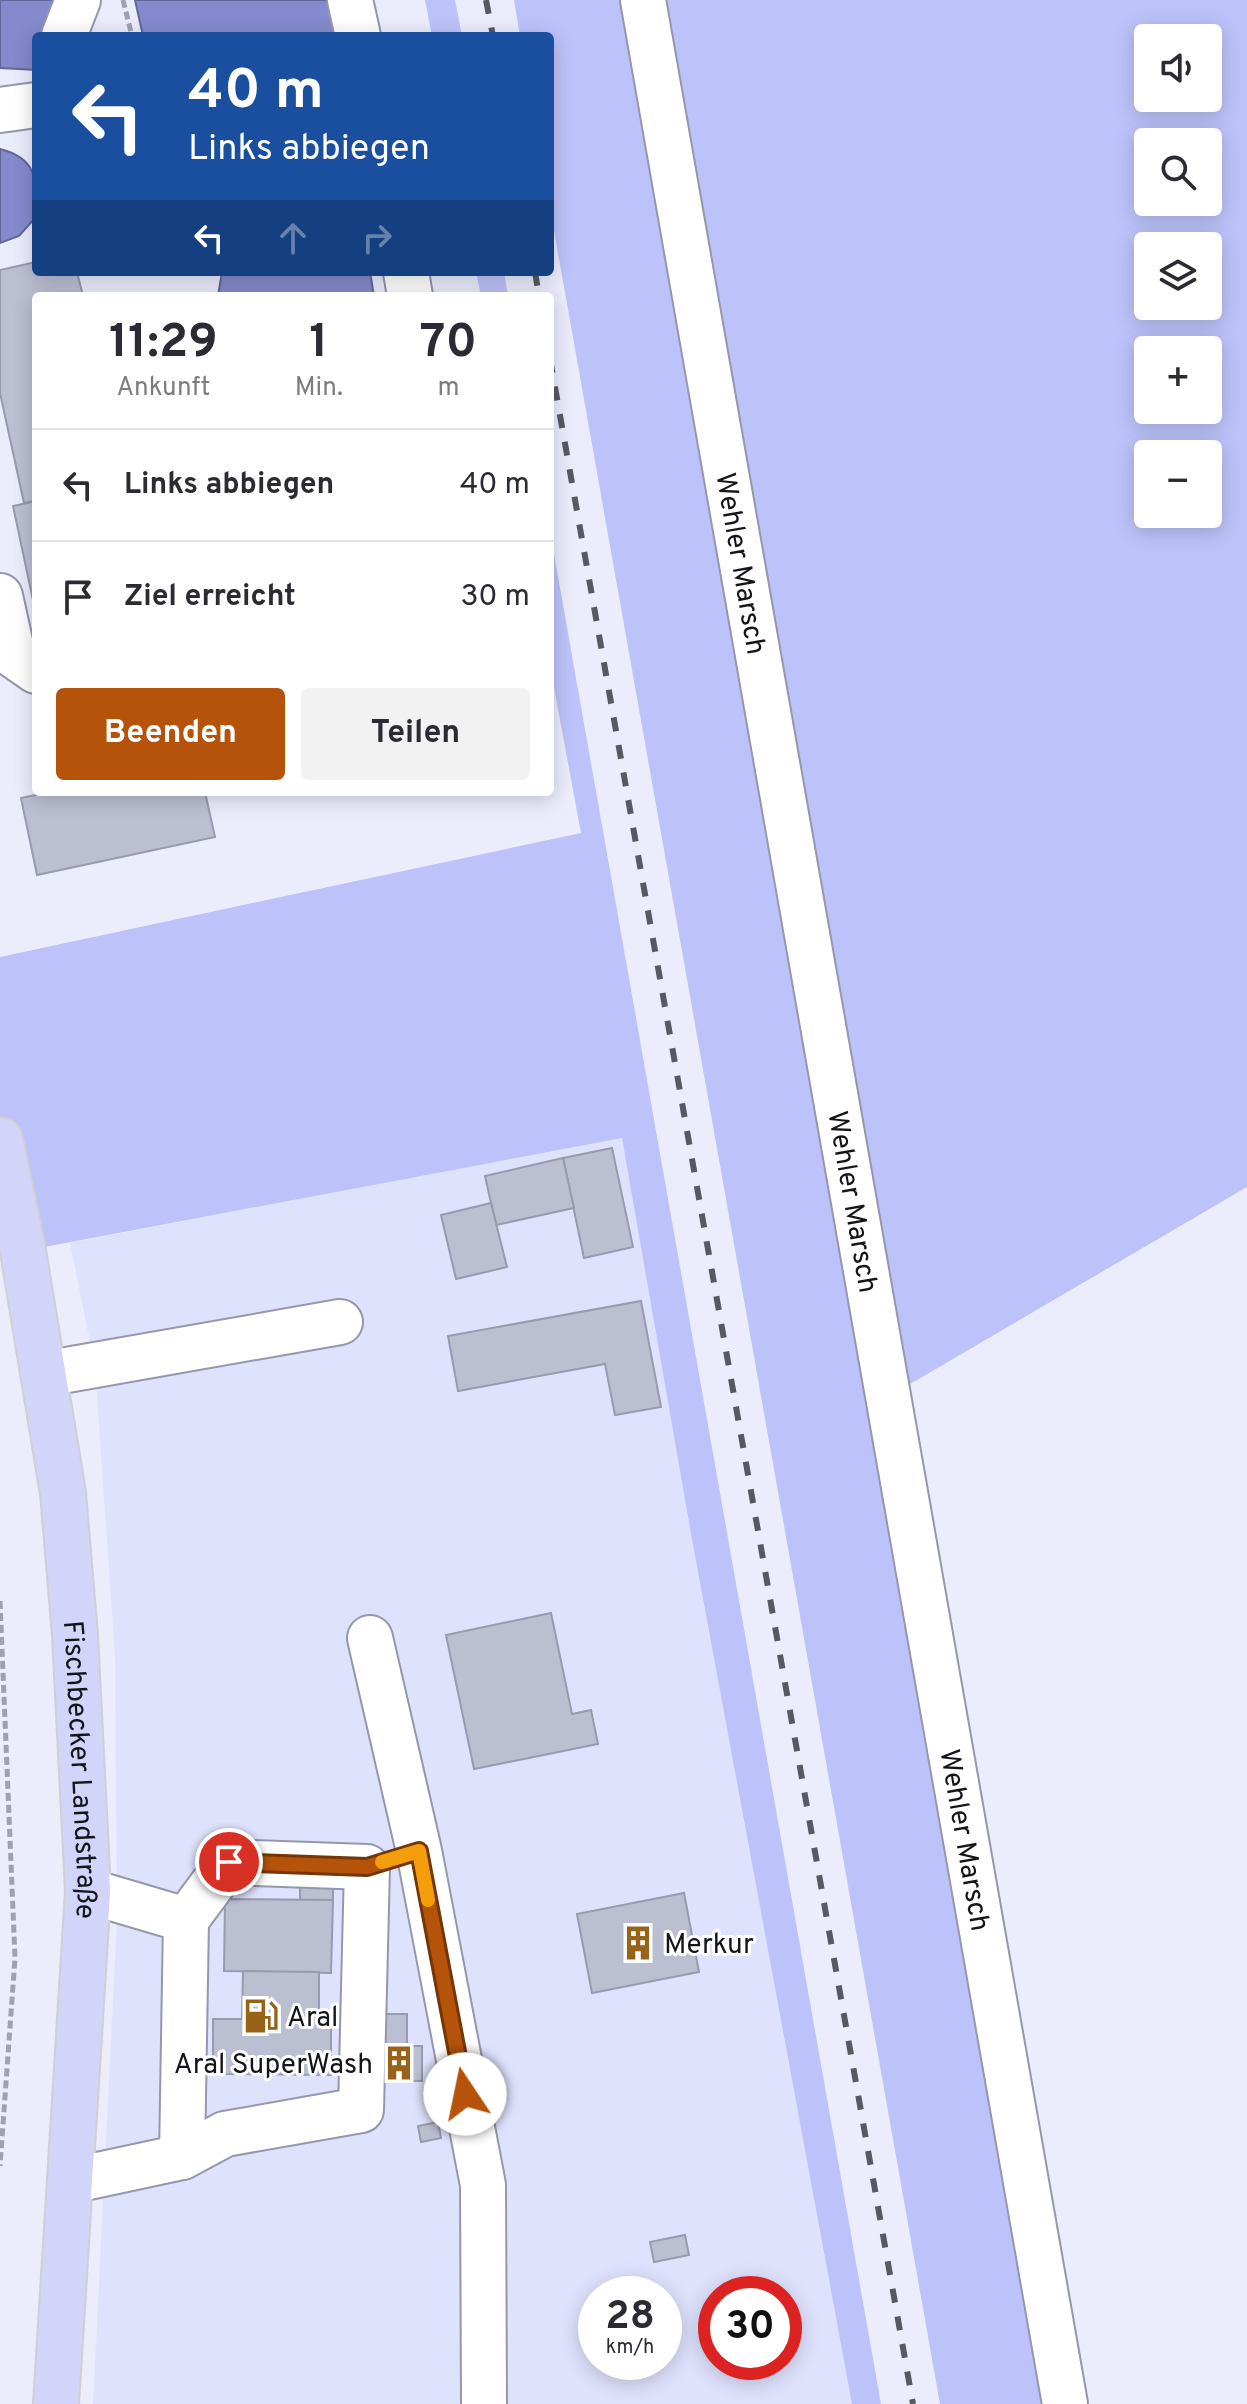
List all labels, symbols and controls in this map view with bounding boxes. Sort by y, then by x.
map controls [1134,24,1222,528]
button: sound [1134,24,1222,112]
text: 40 m [188,58,324,128]
icon: left [56,64,160,168]
text: Links abbiegen [188,127,430,173]
button: search [1134,128,1222,216]
icon: left [187,216,231,260]
icon: ahead [271,216,315,260]
icon: right [355,216,399,260]
button: layers [1134,232,1222,320]
text: 11:29 [109,314,218,374]
text: 1 [309,314,328,374]
text: 70 [420,314,477,374]
button: + [1134,336,1222,424]
text: Ankunft [116,372,210,405]
text: Min. [295,372,343,405]
text: m [437,372,459,405]
button: − [1134,440,1222,528]
icon: left [56,463,100,507]
text: Links abbiegen [124,467,334,504]
text: 40 m [460,467,530,504]
street label: Wehler Marsch [705,470,773,658]
icon: arrive [56,575,100,619]
text: Ziel erreicht [124,579,296,616]
text: 30 m [461,579,530,616]
button: Beenden [56,688,285,780]
button: Teilen [301,688,530,780]
street label: Wehler Marsch [817,1108,885,1296]
street label: Fischbecker Landstraße [53,1619,103,1920]
street label: Wehler Marsch [929,1747,997,1934]
pin [195,1828,263,1896]
icon: arrive [207,1840,251,1884]
building icon: Merkur [619,1924,657,1962]
place label: Merkur [664,1928,754,1964]
fuel station icon: Aral [242,1997,280,2035]
place label: Aral [287,2001,338,2037]
building icon: Aral SuperWash [380,2044,418,2082]
place label: Aral SuperWash [174,2048,373,2084]
position arrow [423,2052,507,2136]
speed limit sign: 30 [698,2276,802,2380]
text: 28 [605,2293,655,2343]
text: km/h [606,2335,654,2361]

